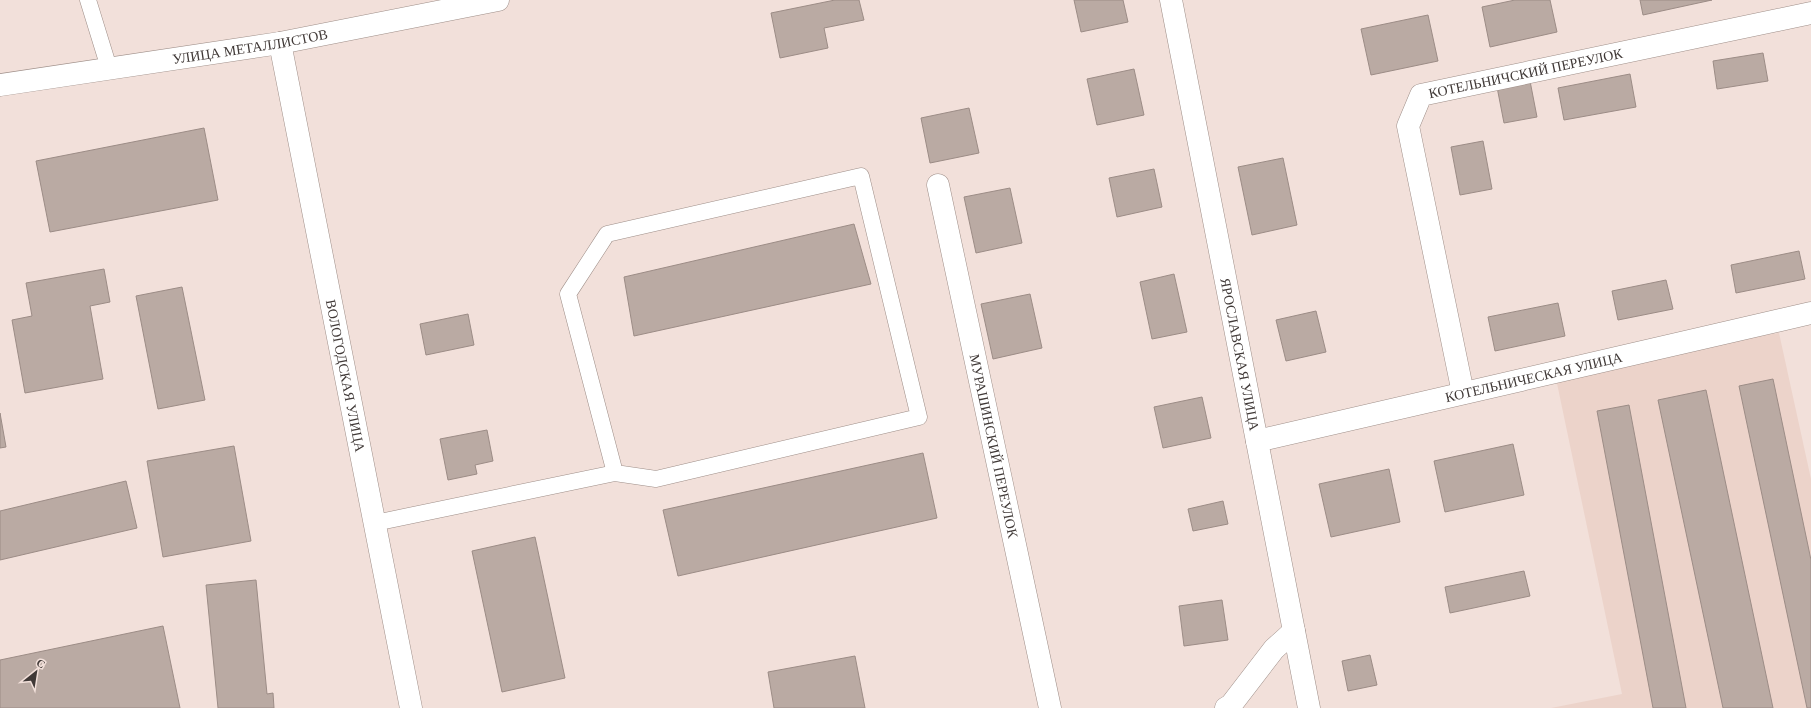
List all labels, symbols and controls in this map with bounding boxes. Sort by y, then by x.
street label: УЛИЦА МЕТАЛЛИСТОВ [171,26,329,67]
street label: КОТЕЛЬНИЧСКИЙ ПЕРЕУЛОК [1427,45,1624,101]
street label: ЯРОСЛАВСКАЯ УЛИЦА [1218,277,1262,433]
street label: ВОЛОГОДСКАЯ УЛИЦА [323,298,368,454]
street label: КОТЕЛЬНИЧЕСКАЯ УЛИЦА [1444,349,1625,405]
street label: МУРАШИНСКИЙ ПЕРЕУЛОК [967,353,1021,540]
north arrow [16,652,56,692]
text: С [35,656,47,671]

